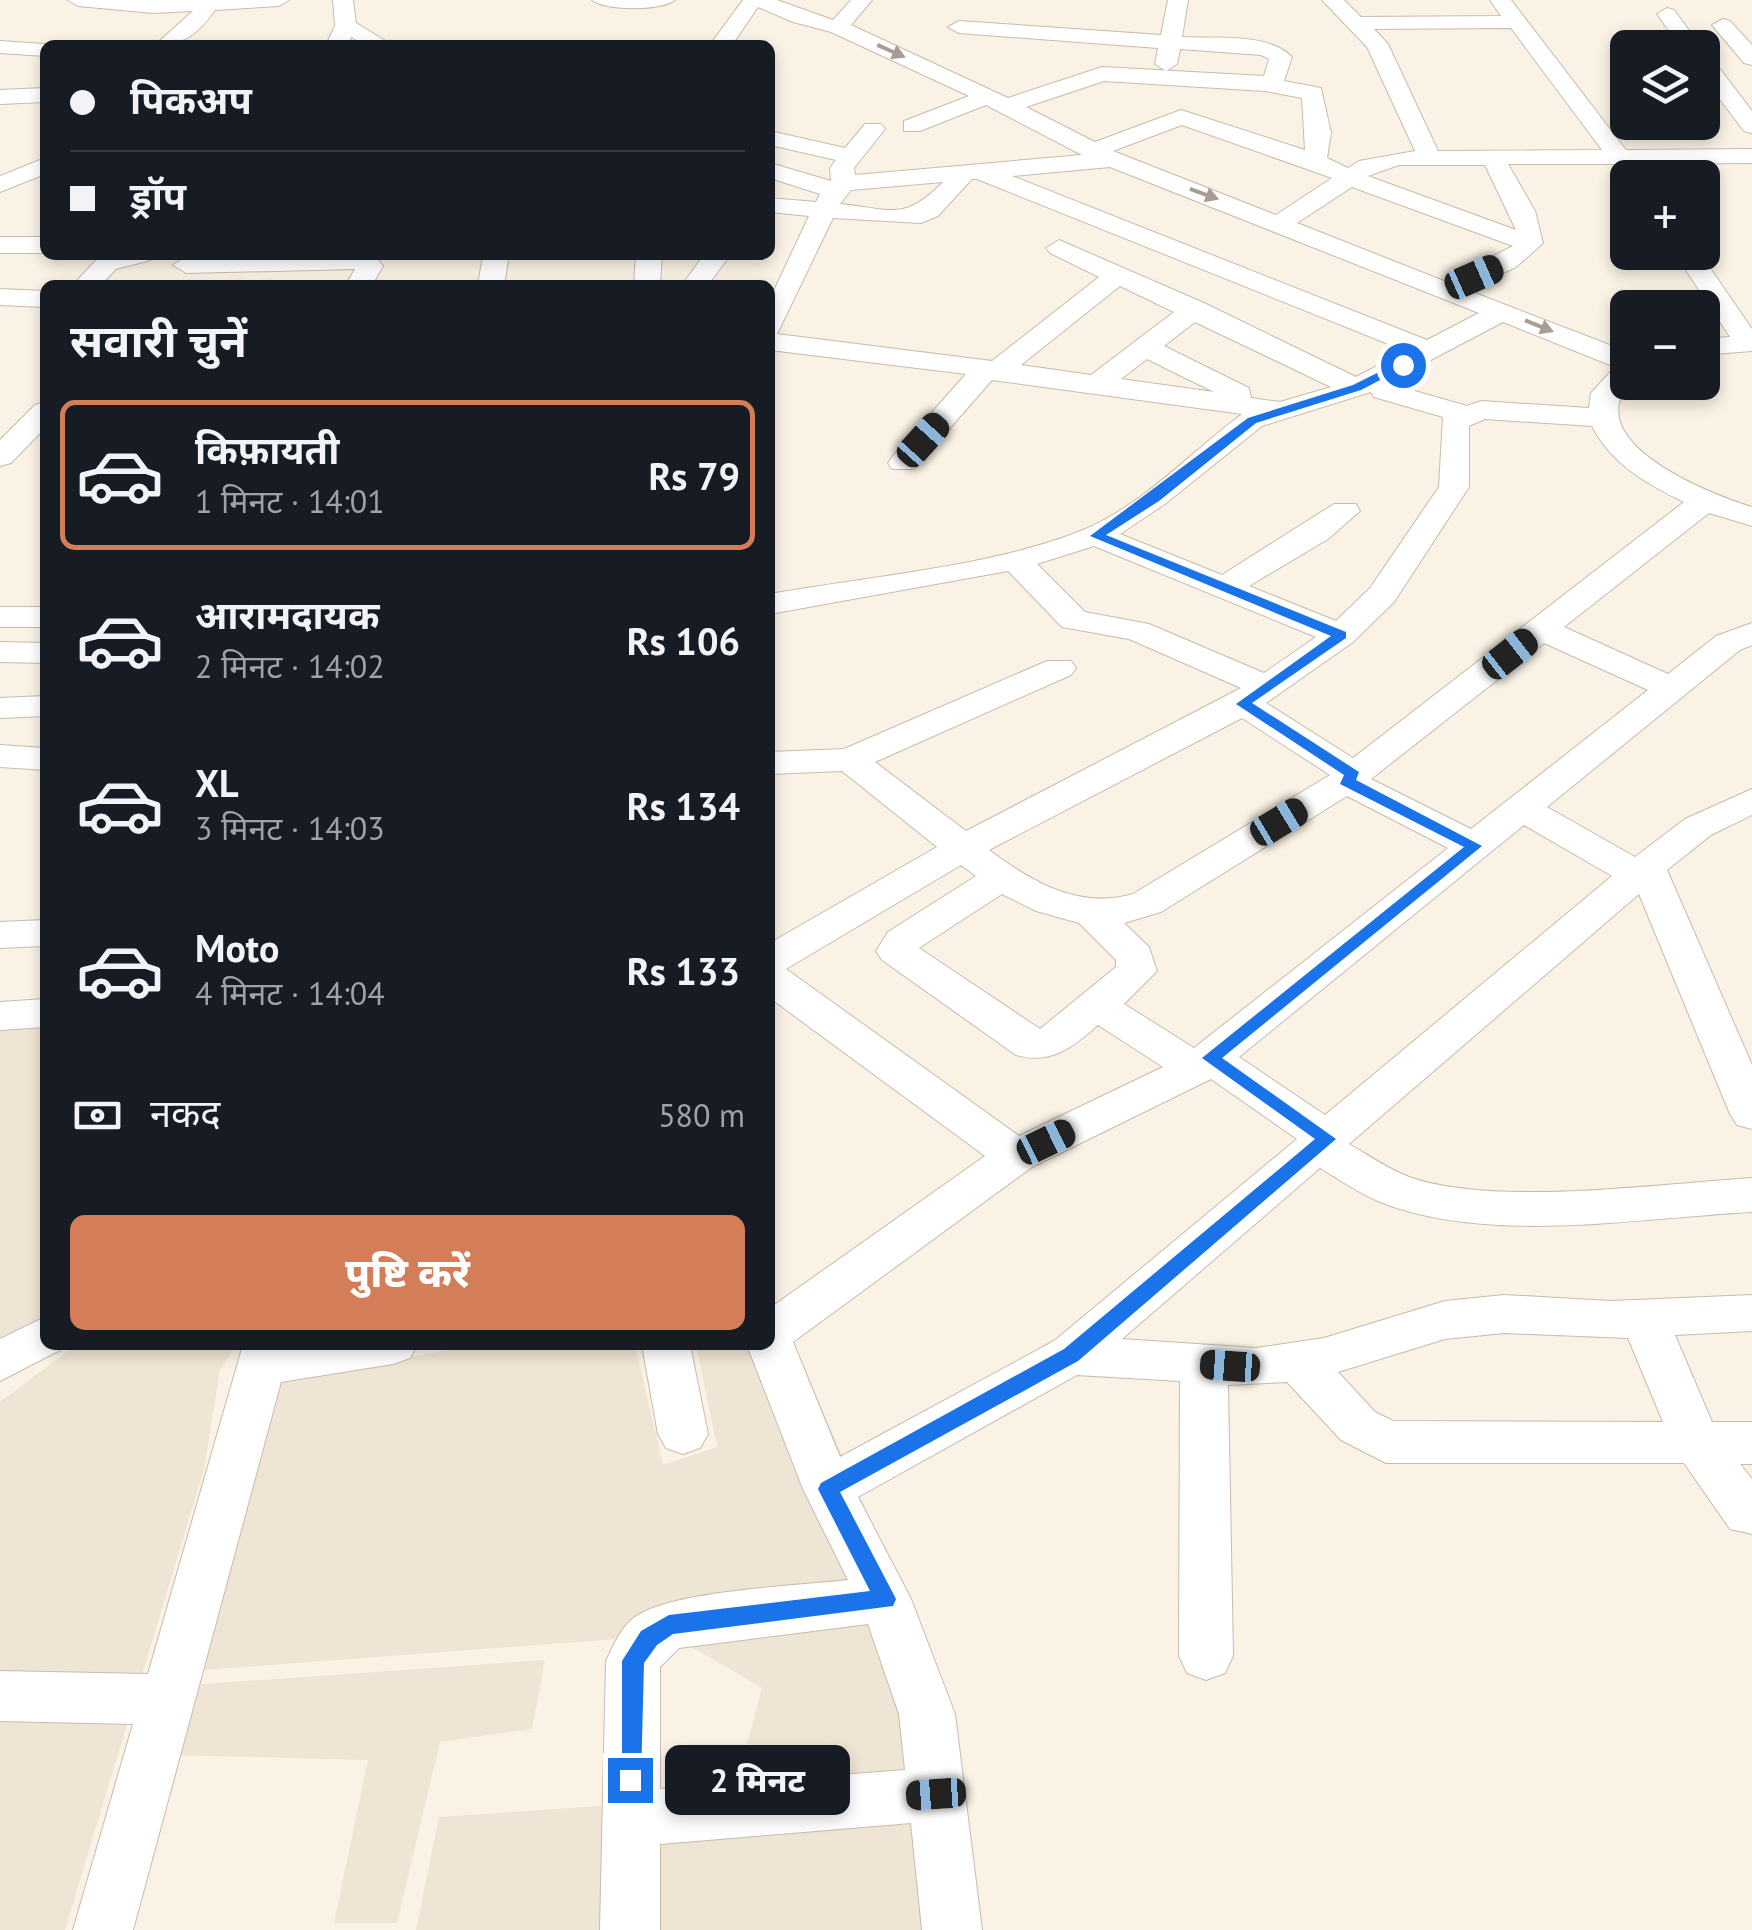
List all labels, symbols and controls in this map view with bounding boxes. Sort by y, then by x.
map controls [1610,30,1720,400]
button: layers [1610,30,1720,140]
one-way arrow [876,43,906,59]
text: पिकअप [130,75,252,124]
button: + [1610,160,1720,270]
text: ड्रॉप [130,171,186,220]
one-way arrow [1190,187,1220,202]
car [1440,251,1508,303]
button: − [1610,290,1720,400]
text: सवारी चुनें [70,311,247,369]
one-way arrow [1524,319,1554,335]
route start [1381,343,1426,388]
car [892,408,954,472]
text: किफ़ायती [195,425,339,474]
icon: car [75,430,165,520]
text: Rs 79 [648,451,740,500]
text: 1 मिनट · 14:01 [195,480,385,522]
text: आरामदायक [195,590,379,639]
icon: car [75,595,165,685]
text: Rs 106 [627,616,740,665]
car [1477,624,1543,684]
text: 2 मिनट · 14:02 [195,645,385,687]
text: XL [195,758,239,807]
icon: car [75,760,165,850]
text: Rs 134 [627,781,740,830]
car [1246,794,1312,850]
text: 3 मिनट · 14:03 [195,807,385,849]
text: Moto [195,923,279,972]
icon: car [75,925,165,1015]
text: Rs 133 [627,946,740,995]
text: 4 मिनट · 14:04 [195,972,385,1014]
icon: cash [70,1088,125,1143]
text: नकद [150,1088,220,1137]
text: 580 m [658,1094,745,1136]
car [1012,1115,1080,1169]
button: पुष्टि करें [70,1215,745,1330]
car [1199,1349,1261,1383]
callout: 2 मिनट [665,1745,850,1815]
route end [608,1758,653,1803]
text: 2 मिनट [710,1759,805,1801]
car [905,1777,967,1811]

